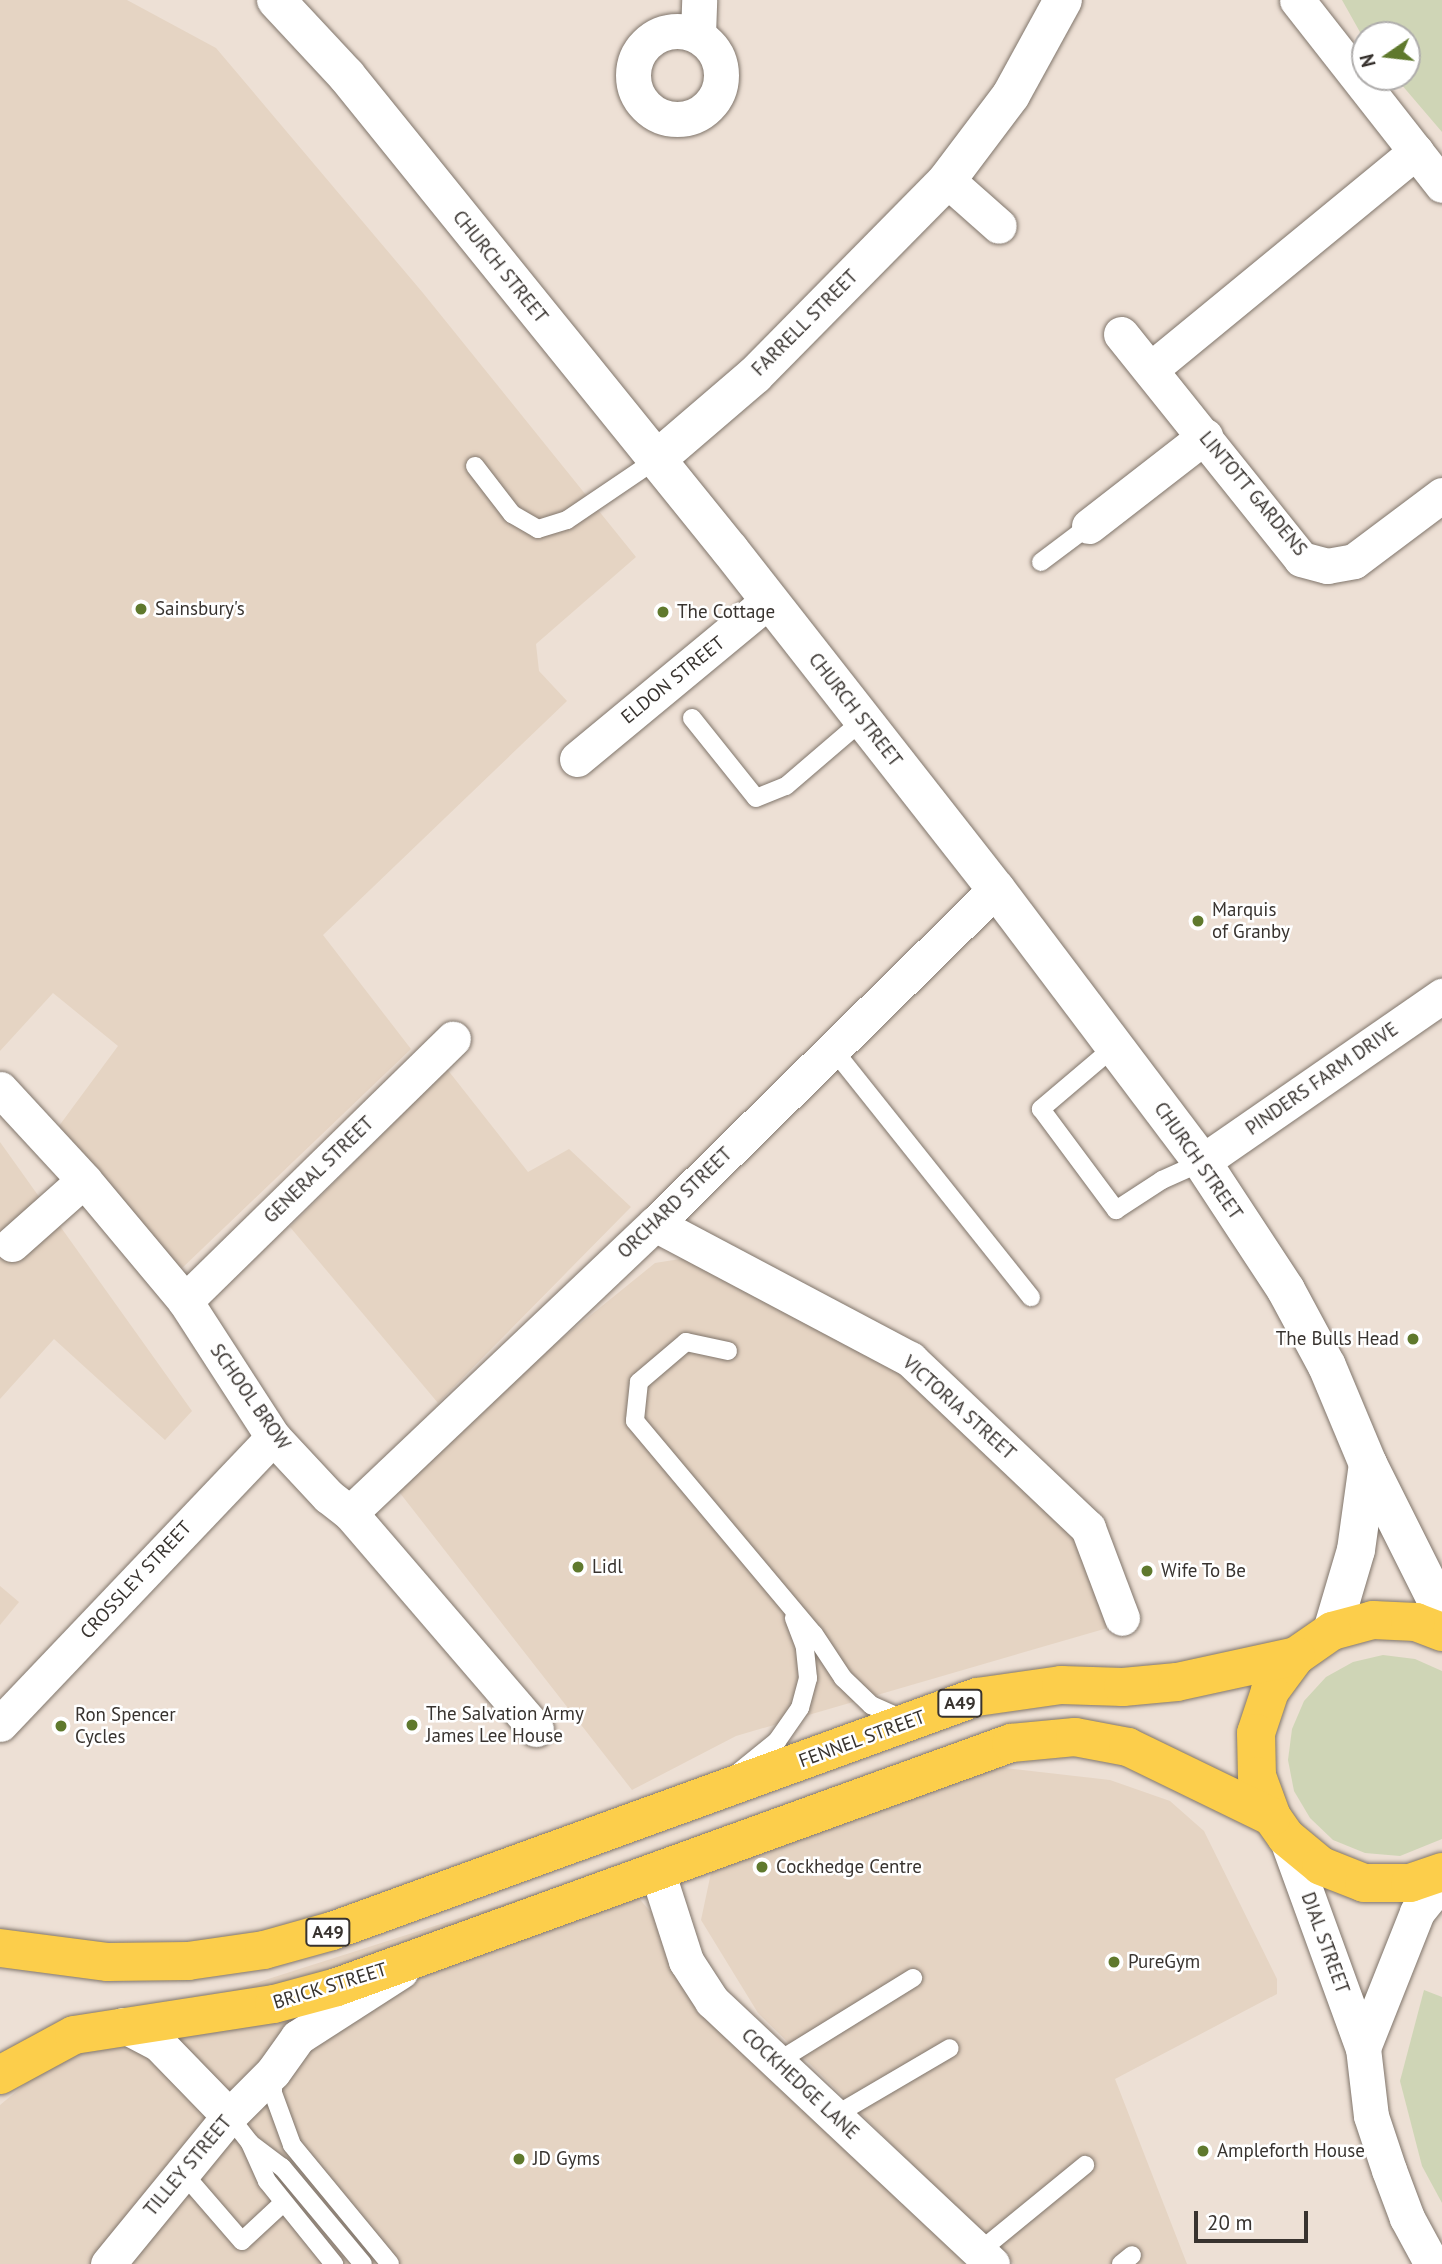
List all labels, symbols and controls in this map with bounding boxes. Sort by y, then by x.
north arrow [1351,21,1421,91]
text: N [1354,52,1381,70]
street label: CHURCH STREET [448,206,552,328]
street label: FARRELL STREET [747,265,863,381]
street label: LINTOTT GARDENS [1194,427,1312,561]
place label: Sainsbury's [155,598,245,620]
marker: Sainsbury's [133,601,149,617]
place label: The Cottage [677,601,775,623]
marker: The Cottage [655,604,671,620]
street label: ELDON STREET [617,631,729,729]
street label: CHURCH STREET [804,649,906,771]
place label: Marquis of Granby [1212,899,1290,943]
marker: Marquis of Granby [1190,913,1206,929]
street label: PINDERS FARM DRIVE [1241,1018,1403,1140]
street label: CHURCH STREET [1149,1098,1247,1224]
street label: GENERAL STREET [259,1112,379,1228]
street label: ORCHARD STREET [613,1143,737,1263]
place label: The Bulls Head [1276,1328,1399,1350]
marker: The Bulls Head [1405,1331,1421,1347]
street label: SCHOOL BROW [205,1339,295,1455]
street label: VICTORIA STREET [897,1351,1021,1465]
street label: CROSSLEY STREET [75,1516,197,1644]
place label: Lidl [592,1556,623,1578]
marker: Lidl [570,1559,586,1575]
place label: Wife To Be [1161,1560,1247,1582]
marker: Wife To Be [1139,1563,1155,1579]
road number: A49 [937,1688,983,1718]
place label: The Salvation Army James Lee House [426,1703,584,1747]
place label: Ron Spencer Cycles [75,1704,176,1748]
street label: FENNEL STREET [795,1705,929,1773]
marker: The Salvation Army James Lee House [404,1717,420,1733]
marker: Ron Spencer Cycles [53,1718,69,1734]
place label: Cockhedge Centre [776,1856,922,1878]
marker: Cockhedge Centre [754,1859,770,1875]
street label: DIAL STREET [1296,1889,1354,1997]
road number: A49 [305,1918,351,1946]
place label: PureGym [1128,1951,1200,1973]
marker: PureGym [1106,1954,1122,1970]
street label: BRICK STREET [270,1958,390,2014]
street label: COCKHEDGE LANE [737,2024,863,2144]
street label: TILLEY STREET [139,2111,237,2221]
place label: Ampleforth House [1217,2140,1365,2162]
marker: Ampleforth House [1195,2143,1211,2159]
place label: JD Gyms [533,2148,600,2170]
marker: JD Gyms [511,2151,527,2167]
scale bar [1197,2198,1311,2242]
text: 20 m [1207,2209,1253,2236]

